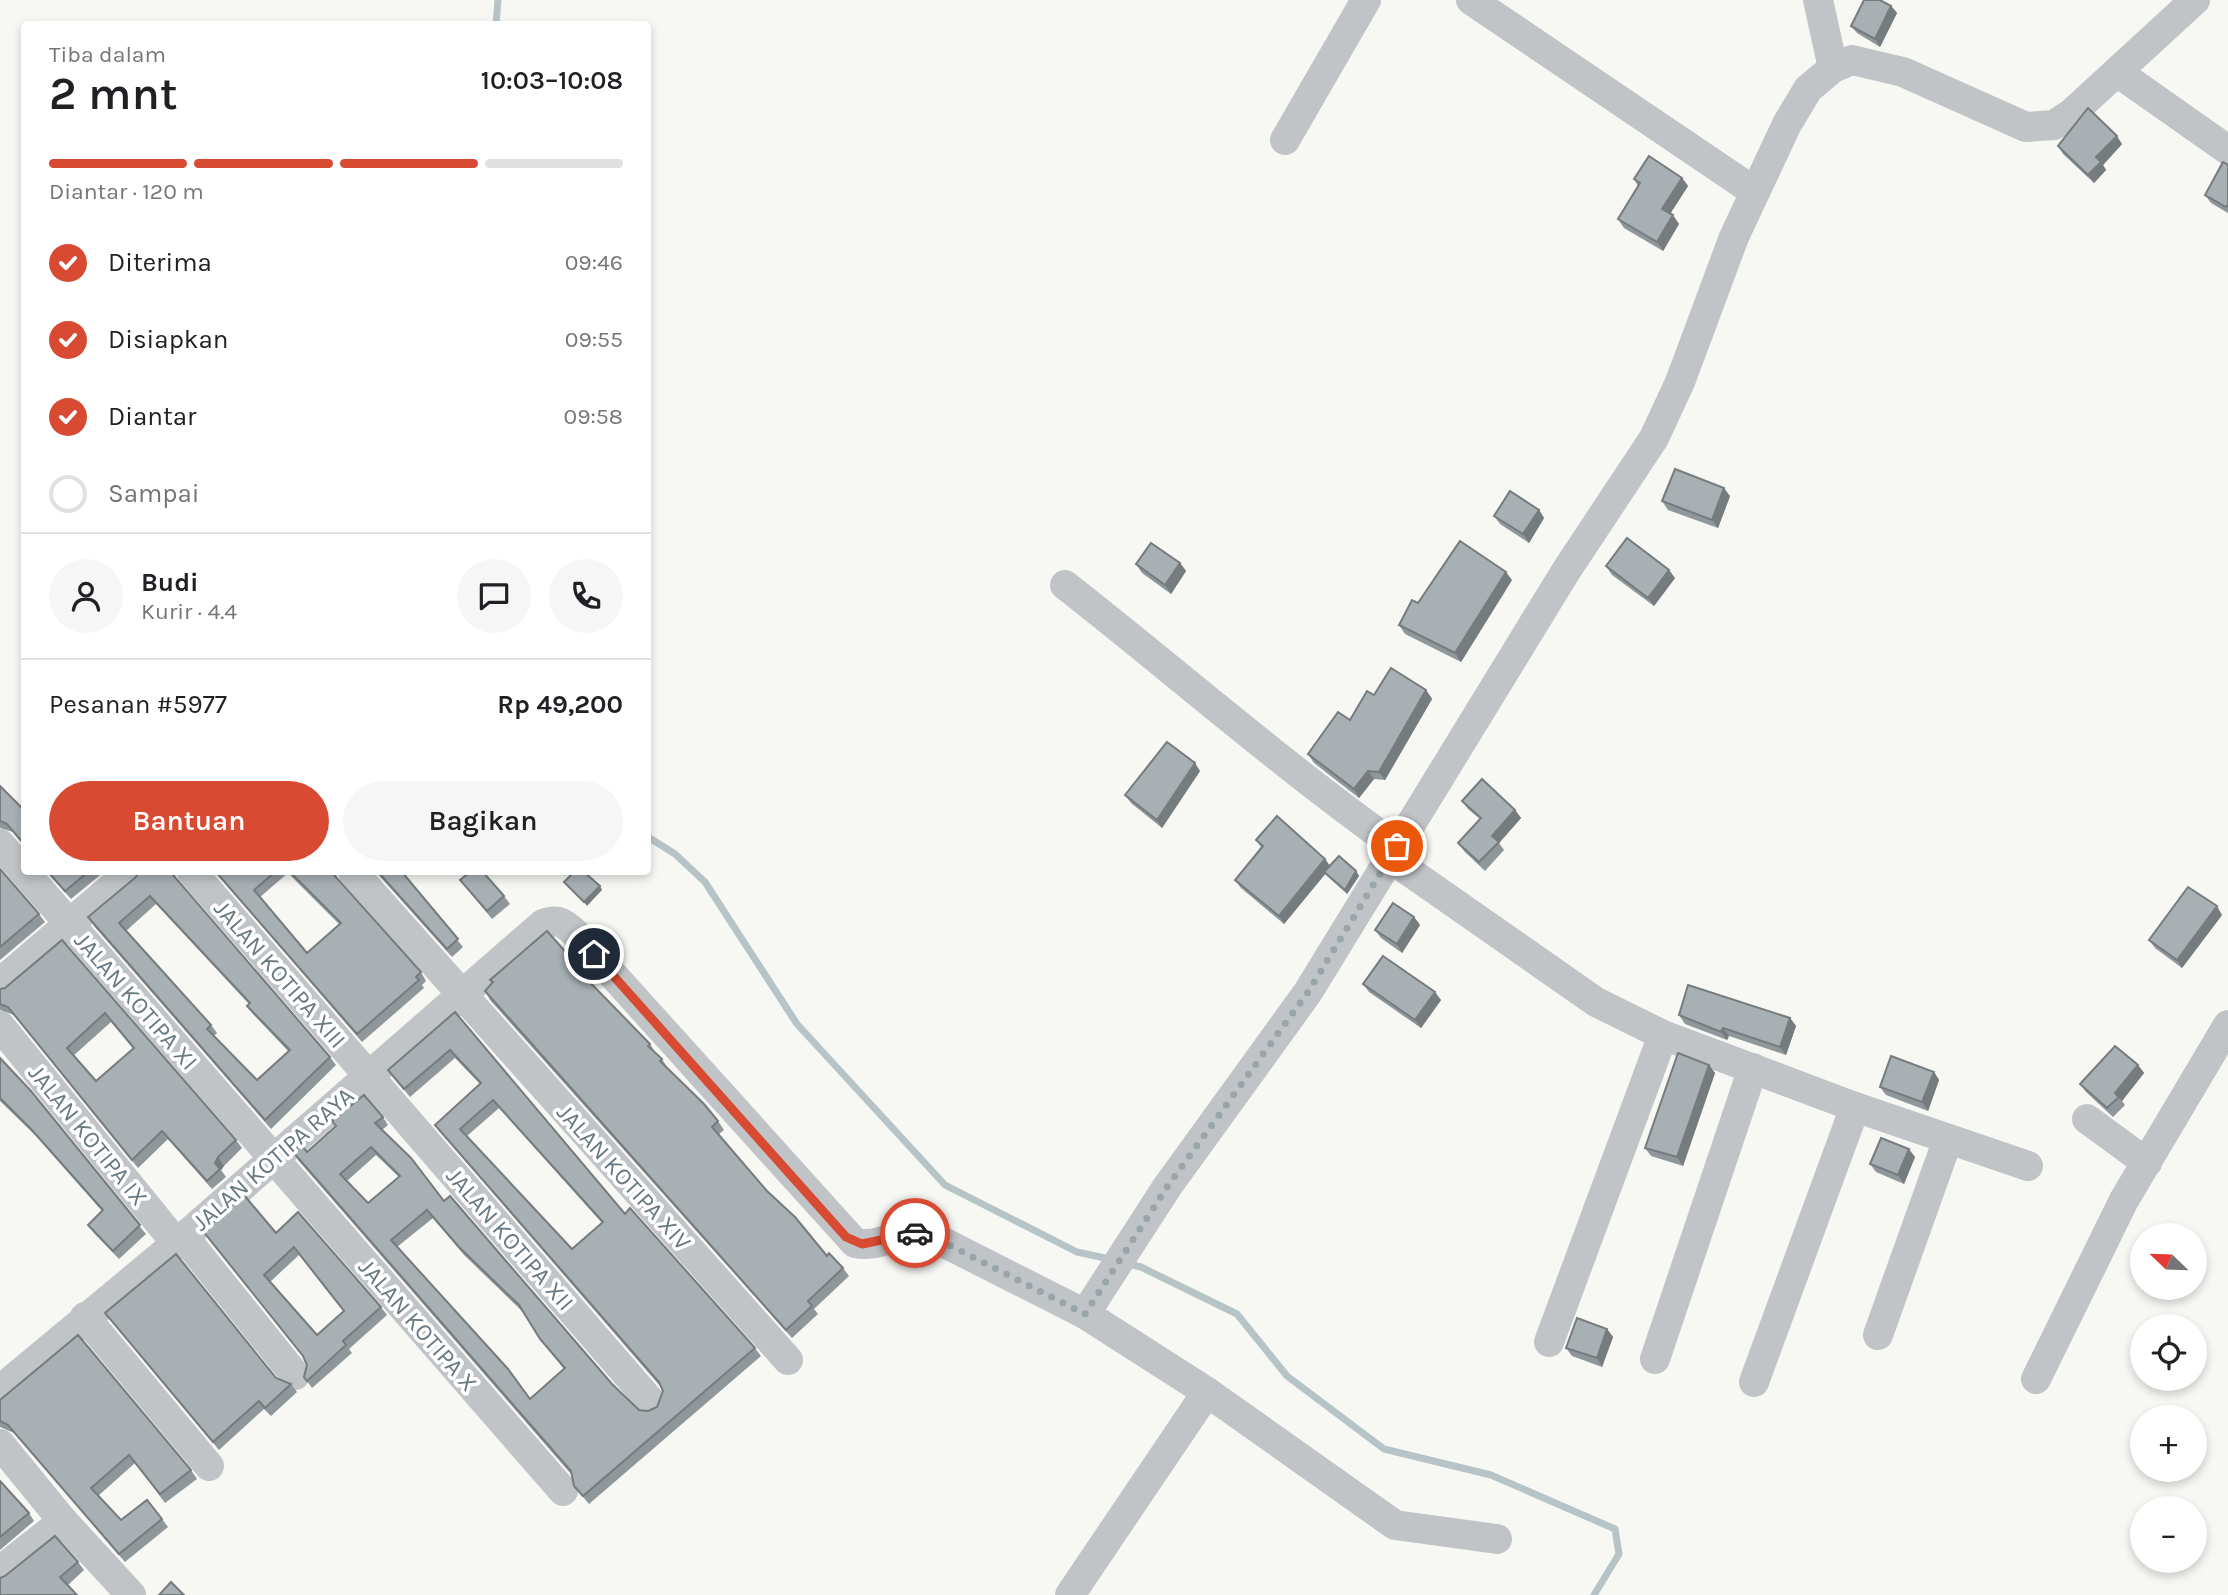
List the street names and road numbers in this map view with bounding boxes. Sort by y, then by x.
street label: JALAN KOTIPA XIII [208,894,352,1054]
street label: JALAN KOTIPA XI [69,926,203,1076]
street label: JALAN KOTIPA IX [23,1059,153,1211]
street label: JALAN KOTIPA RAYA [187,1081,359,1237]
street label: JALAN KOTIPA XIV [551,1098,697,1256]
street label: JALAN KOTIPA XII [440,1162,580,1316]
street label: JALAN KOTIPA X [353,1253,483,1397]

